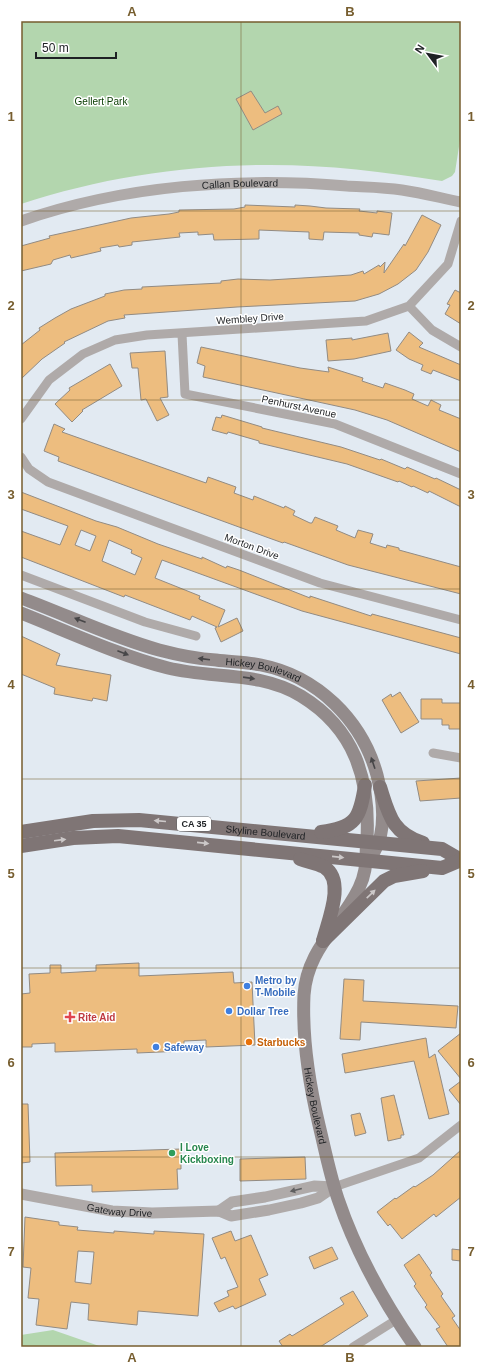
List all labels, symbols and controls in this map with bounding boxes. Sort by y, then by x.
text: A [127,4,137,19]
text: B [345,4,355,19]
scale bar [36,34,116,60]
north arrow [408,34,448,74]
text: 50 m [42,41,69,55]
text: N [412,42,427,55]
park label: Gellert Park [75,96,128,107]
text: 1 [7,109,15,124]
text: 1 [467,109,475,124]
street label: Callan Boulevard [201,178,278,191]
text: 2 [7,298,15,313]
text: 2 [467,298,475,313]
street label: Wembley Drive [216,311,285,326]
street label: Penhurst Avenue [261,393,338,420]
text: 3 [7,487,15,502]
text: 3 [467,487,475,502]
street label: Morton Drive [223,532,281,562]
one-way arrow [73,617,85,623]
one-way arrow [117,650,129,656]
one-way arrow [198,656,210,662]
street label: Hickey Boulevard [225,656,303,684]
one-way arrow [243,675,256,681]
text: 4 [7,677,15,692]
text: 4 [467,677,475,692]
one-way arrow [370,757,376,769]
road number: CA 35 [177,817,211,831]
one-way arrow [154,818,166,824]
street label: Skyline Boulevard [225,823,306,842]
one-way arrow [53,837,66,843]
one-way arrow [197,840,209,846]
one-way arrow [332,854,344,860]
text: 5 [7,866,15,881]
text: 5 [467,866,475,881]
one-way arrow [366,889,376,899]
place label: Metro by T-Mobile [255,975,297,998]
marker: Metro by T-Mobile [242,981,252,991]
marker: Dollar Tree [224,1006,234,1016]
place label: Dollar Tree [237,1006,289,1017]
marker: Rite Aid [65,1012,75,1022]
place label: Rite Aid [78,1012,115,1023]
marker: Starbucks [244,1037,254,1047]
place label: Starbucks [257,1037,306,1048]
marker: Safeway [151,1042,161,1052]
place label: Safeway [164,1042,204,1053]
text: 6 [7,1055,15,1070]
text: 6 [467,1055,475,1070]
street label: Hickey Boulevard [302,1067,328,1145]
place label: I Love Kickboxing [180,1142,234,1165]
marker: I Love Kickboxing [167,1148,177,1158]
one-way arrow [290,1187,302,1193]
street label: Gateway Drive [86,1201,153,1219]
text: 7 [7,1244,15,1259]
text: 7 [467,1244,475,1259]
text: A [127,1350,137,1365]
text: B [345,1350,355,1365]

